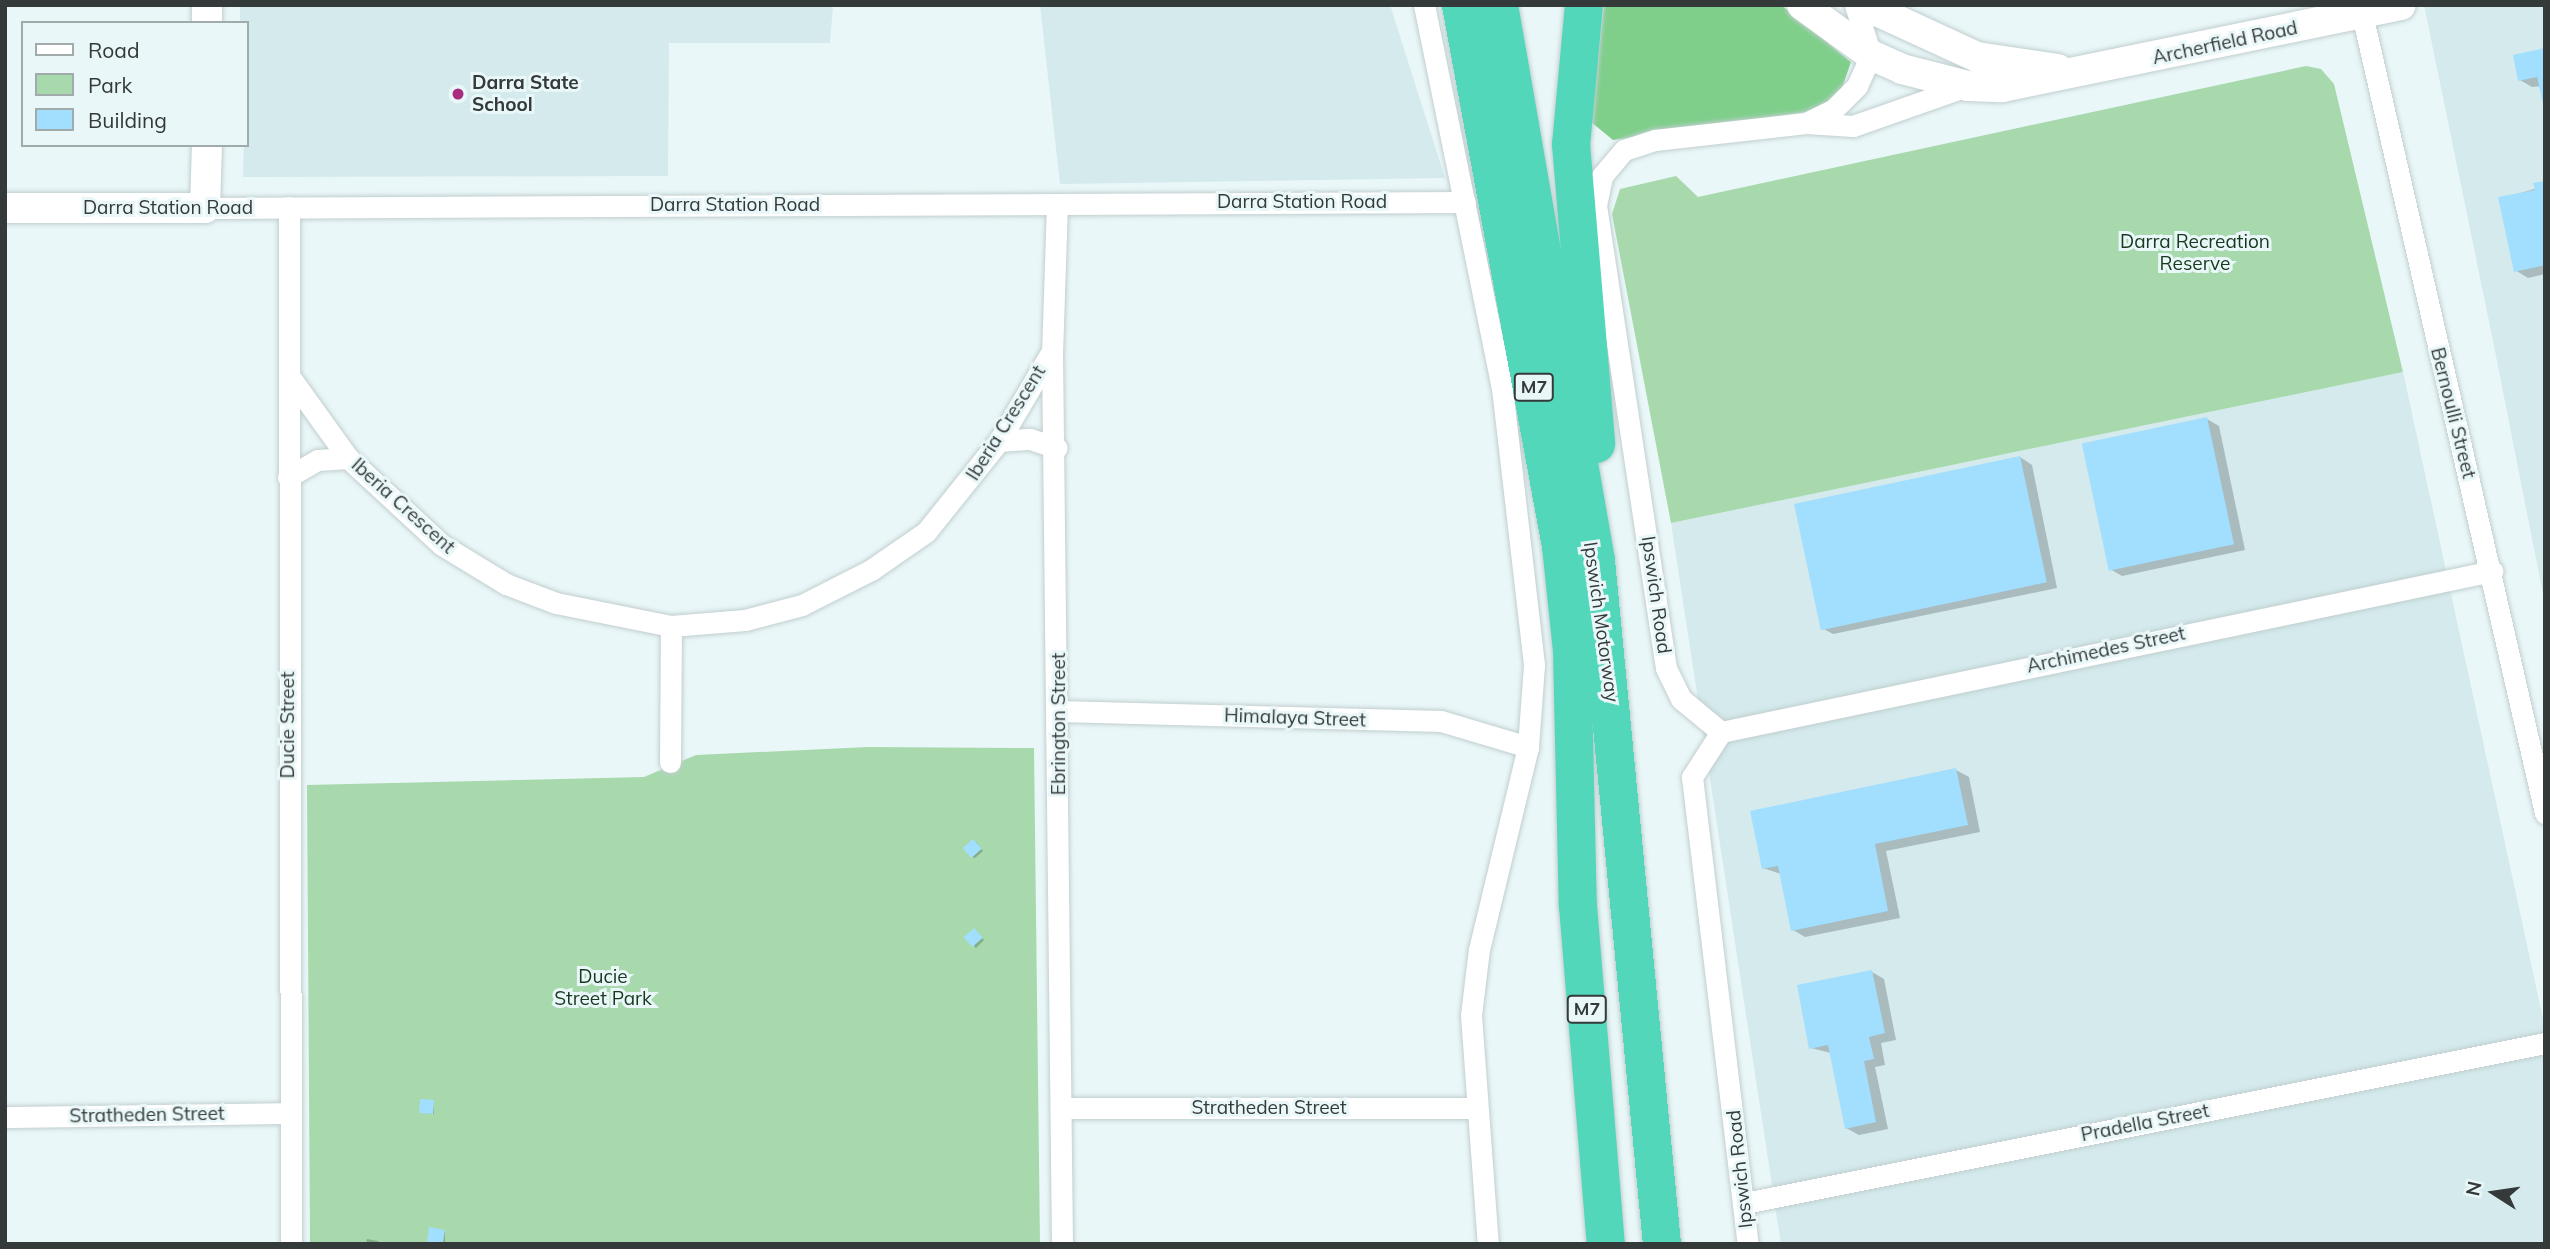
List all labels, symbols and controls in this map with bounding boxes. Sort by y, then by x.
street label: Archerfield Road [2150,16,2300,70]
legend [21,21,248,147]
text: Road [88,37,139,63]
text: Park [88,72,132,98]
place label: Darra State School [472,72,579,116]
marker: Darra State School [450,86,466,102]
text: Building [88,107,167,133]
street label: Darra Station Road [1217,191,1387,213]
street label: Darra Station Road [650,194,820,216]
street label: Darra Station Road [83,197,253,219]
park label: Darra Recreation Reserve [2120,231,2270,275]
street label: Bernoulli Street [2426,345,2480,481]
street label: Iberia Crescent [962,361,1050,485]
road number: M7 [1513,372,1555,402]
street label: Iberia Crescent [347,454,459,558]
street label: Ipswich Road [1636,535,1676,655]
street label: Ipswich Motorway [1578,540,1624,704]
street label: Archimedes Street [2025,622,2187,678]
street label: Ebrington Street [1048,653,1070,795]
street label: Ducie Street [277,672,299,778]
street label: Himalaya Street [1224,704,1366,732]
park label: Ducie Street Park [554,966,652,1010]
road number: M7 [1566,994,1608,1024]
street label: Stratheden Street [1191,1097,1347,1119]
street label: Pradella Street [2079,1099,2211,1147]
street label: Stratheden Street [69,1102,225,1128]
street label: Ipswich Road [1722,1109,1758,1229]
north arrow [2459,1158,2529,1228]
text: N [2460,1179,2487,1198]

